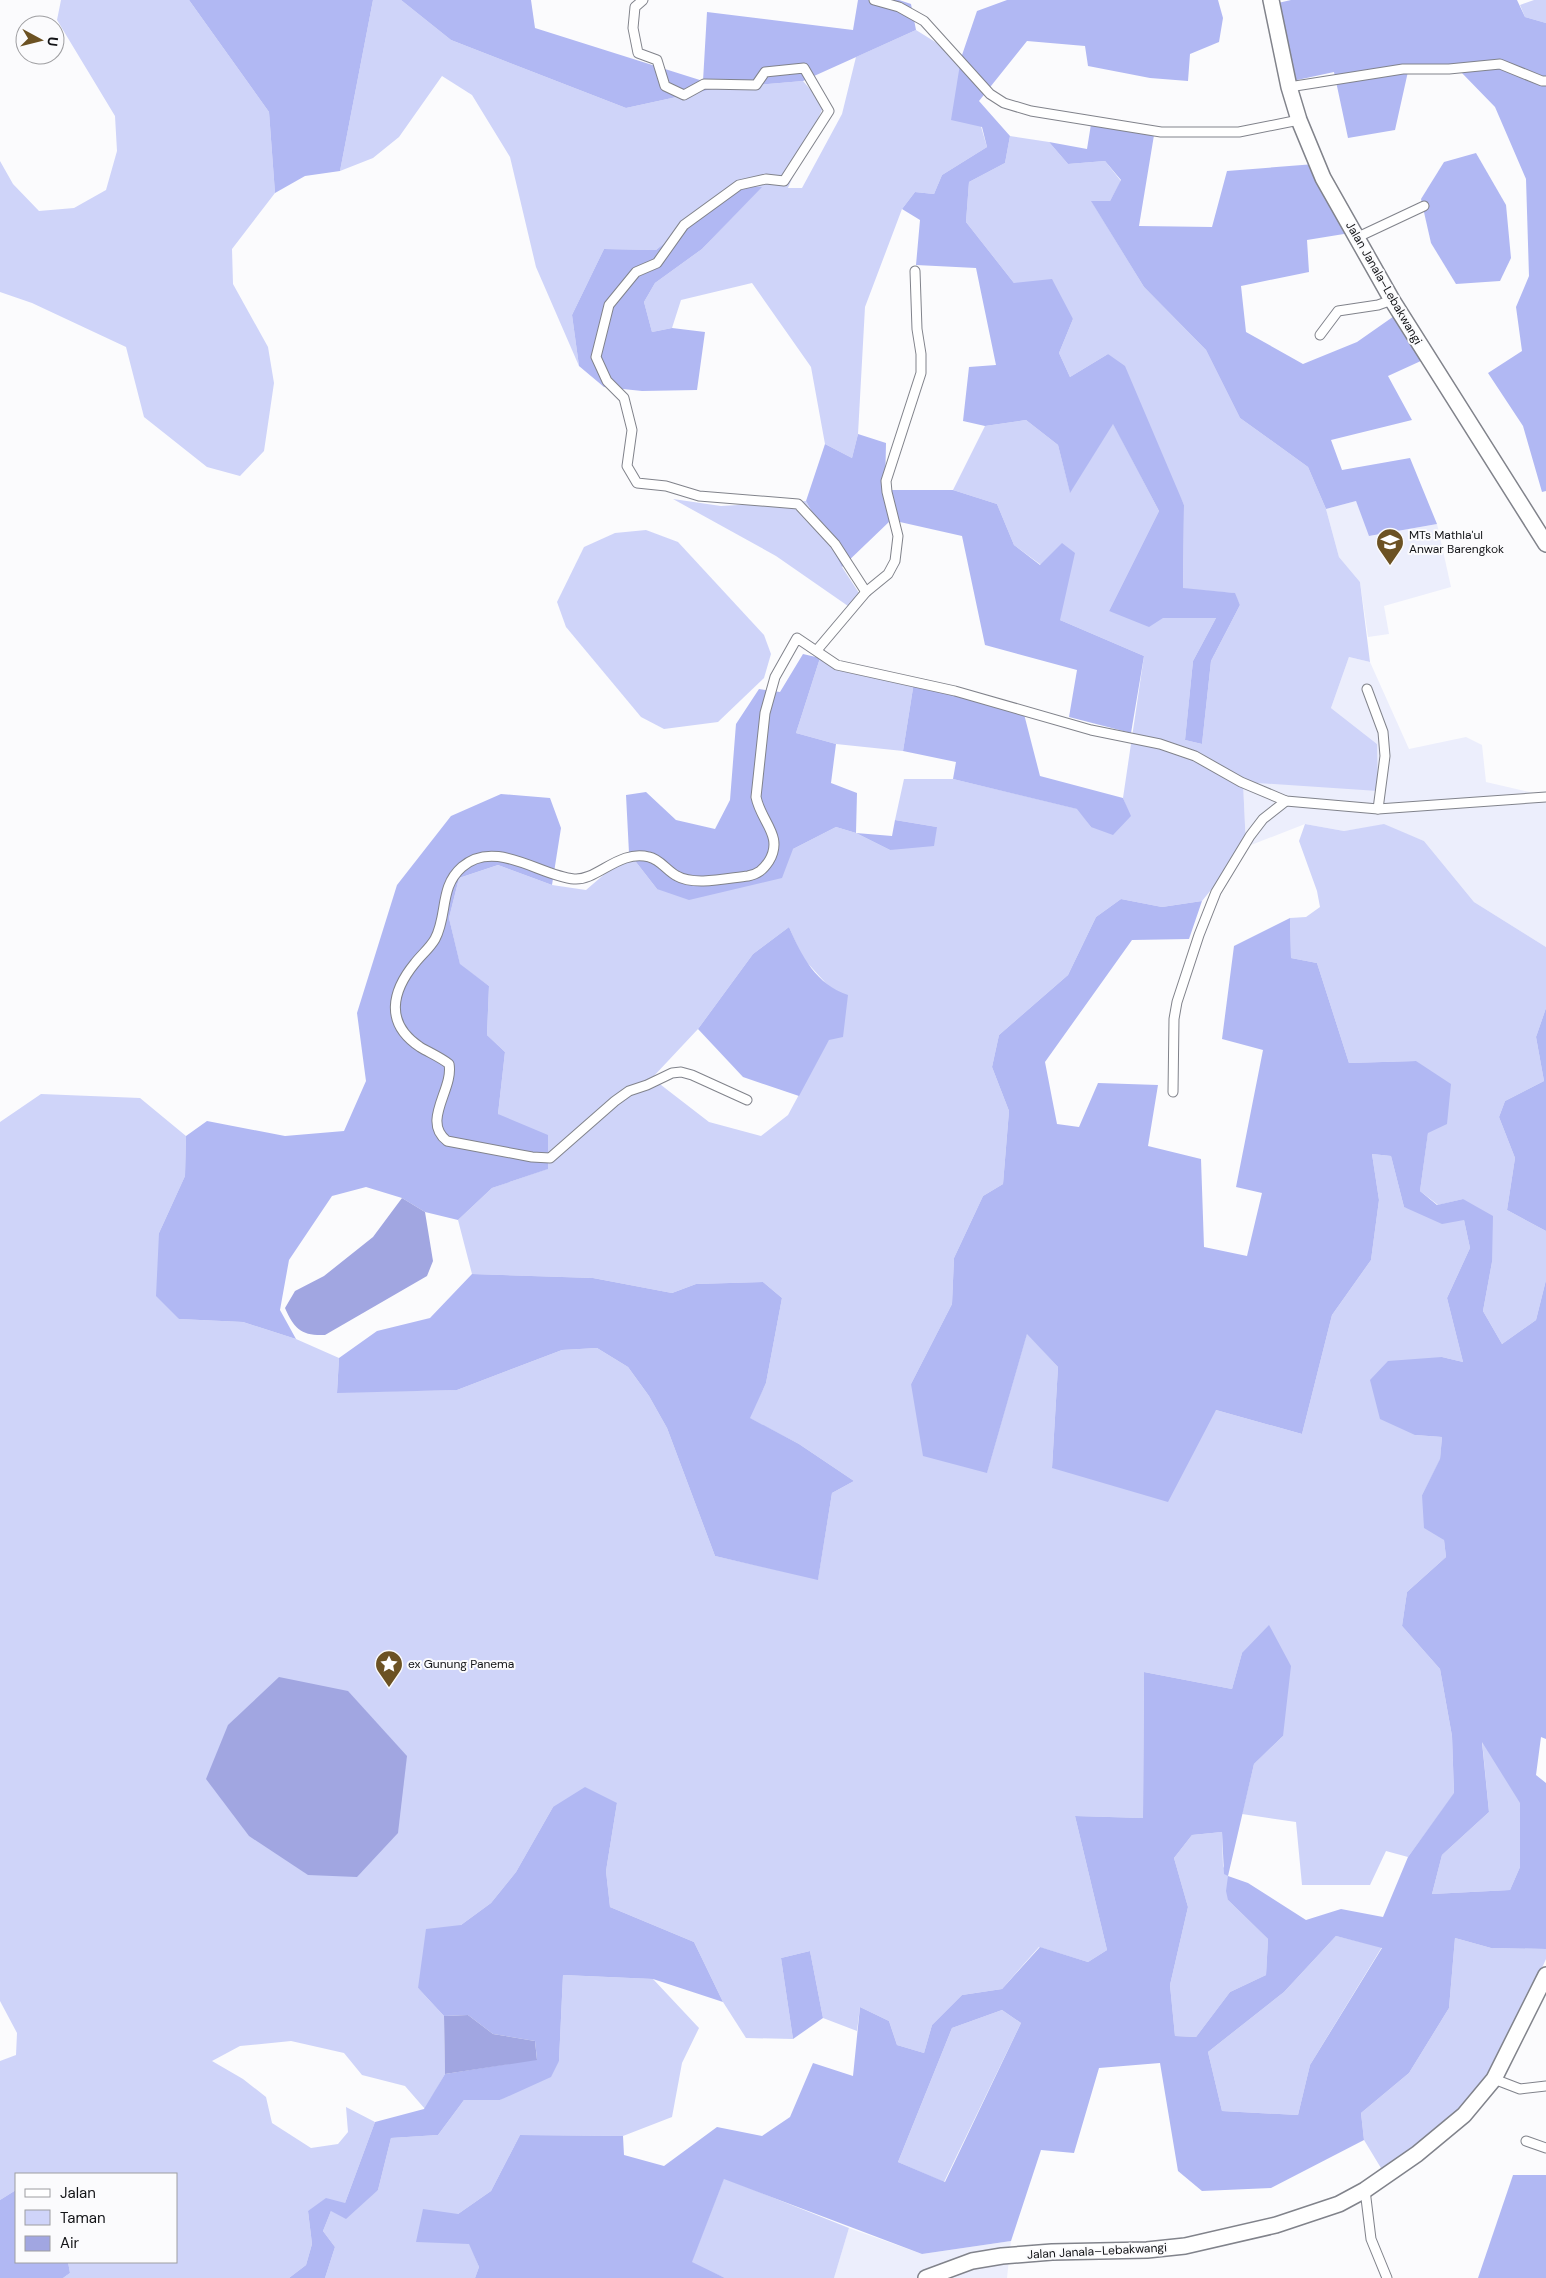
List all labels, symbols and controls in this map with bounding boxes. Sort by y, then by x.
north arrow [15,15,65,65]
text: U [43,36,62,47]
street label: Jalan Janala–Lebakwangi [1342,218,1426,348]
school or university icon: MTs Mathla'ul Anwar Barengkok [1375,527,1405,566]
place label: MTs Mathla'ul Anwar Barengkok [1409,527,1504,557]
place icon: ex Gunung Panema [374,1649,404,1688]
place label: ex Gunung Panema [408,1656,514,1672]
legend [15,2173,178,2263]
text: Jalan [60,2183,96,2203]
text: Taman [60,2208,106,2228]
text: Air [60,2233,80,2253]
street label: Jalan Janala–Lebakwangi [1027,2239,1167,2263]

